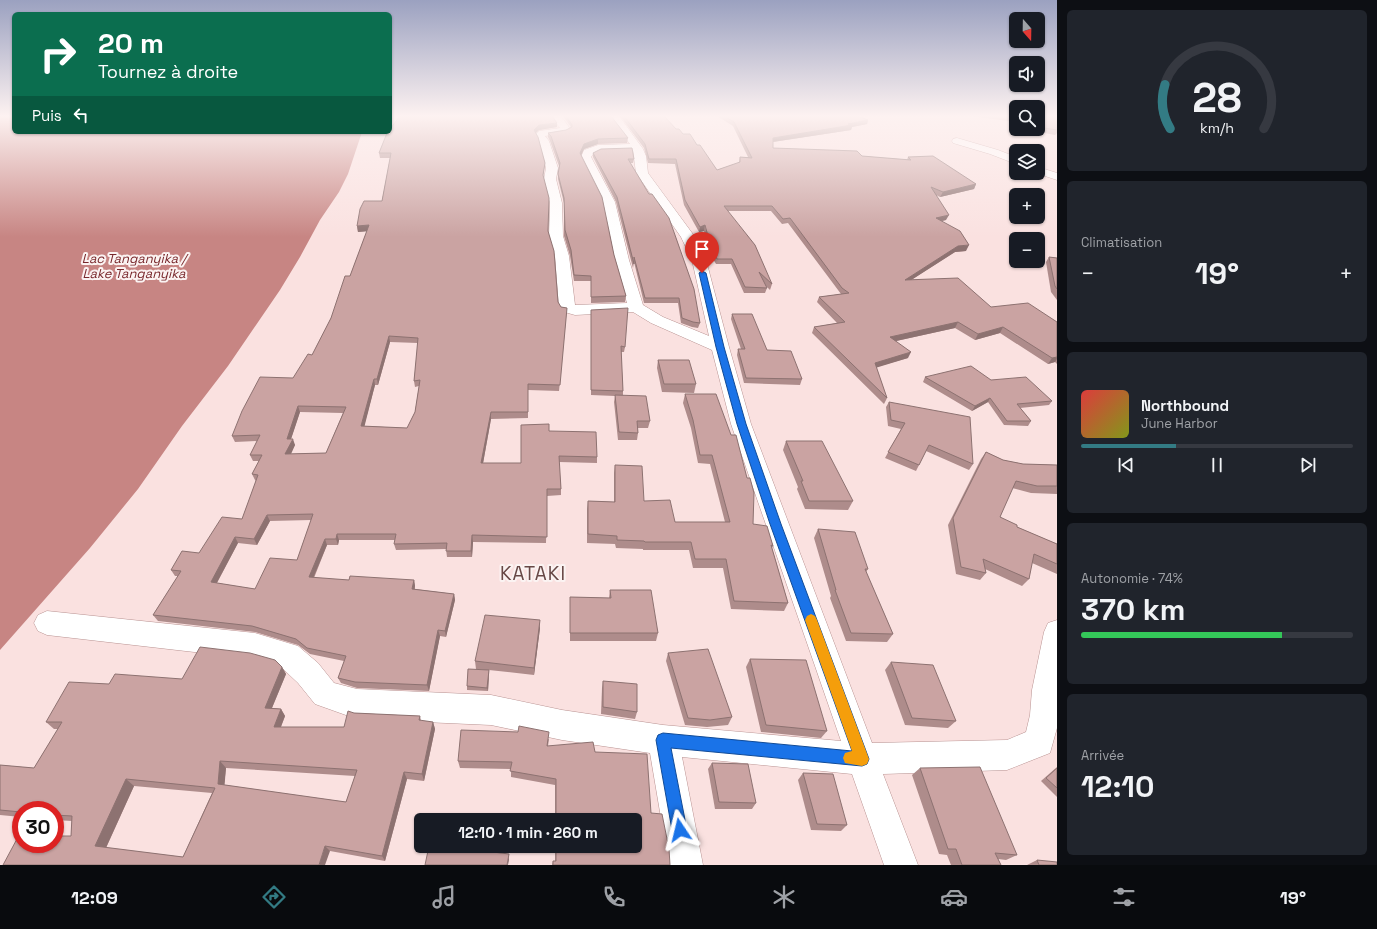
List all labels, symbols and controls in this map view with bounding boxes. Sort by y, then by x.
north arrow [1009,12,1045,48]
map controls [1009,12,1045,268]
text: 20 m [98,25,164,61]
icon: right [32,28,84,80]
button: sound [1009,56,1045,92]
text: Tournez à droite [98,60,238,83]
text: 28 [1192,70,1242,123]
button: search [1009,100,1045,136]
icon: left [70,104,92,126]
text: Puis [32,106,62,125]
text: km/h [1200,118,1234,136]
button: layers [1009,144,1045,180]
button: + [1009,188,1045,224]
pin [685,232,719,273]
button: − [1009,232,1045,268]
text: Climatisation [1081,234,1162,251]
icon: arrive [691,238,713,260]
water label: Lac Tanganyika / Lake Tanganyika [82,250,189,282]
text: 19° [1195,254,1239,293]
text: − [1081,259,1095,287]
text: + [1339,259,1353,287]
text: Northbound [1141,396,1229,415]
text: June Harbor [1141,415,1218,432]
icon: previous [1115,454,1137,476]
icon: pause [1206,454,1228,476]
icon: next [1297,454,1319,476]
district label: KATAKI [500,561,566,586]
text: Autonomie · 74% [1081,570,1183,587]
text: 370 km [1081,590,1185,629]
text: Arrivée [1081,747,1124,764]
text: 12:10 [1081,767,1154,806]
speed limit sign: 30 [12,801,64,853]
position arrow [659,809,701,851]
text: 12:10 · 1 min · 260 m [458,823,598,842]
icon: directions [260,883,288,911]
icon: music [430,883,458,911]
icon: phone [600,883,628,911]
icon: climate [770,883,798,911]
icon: car [940,883,968,911]
icon: filters [1110,883,1138,911]
text: 12:09 [71,886,118,909]
text: 19° [1280,886,1306,909]

